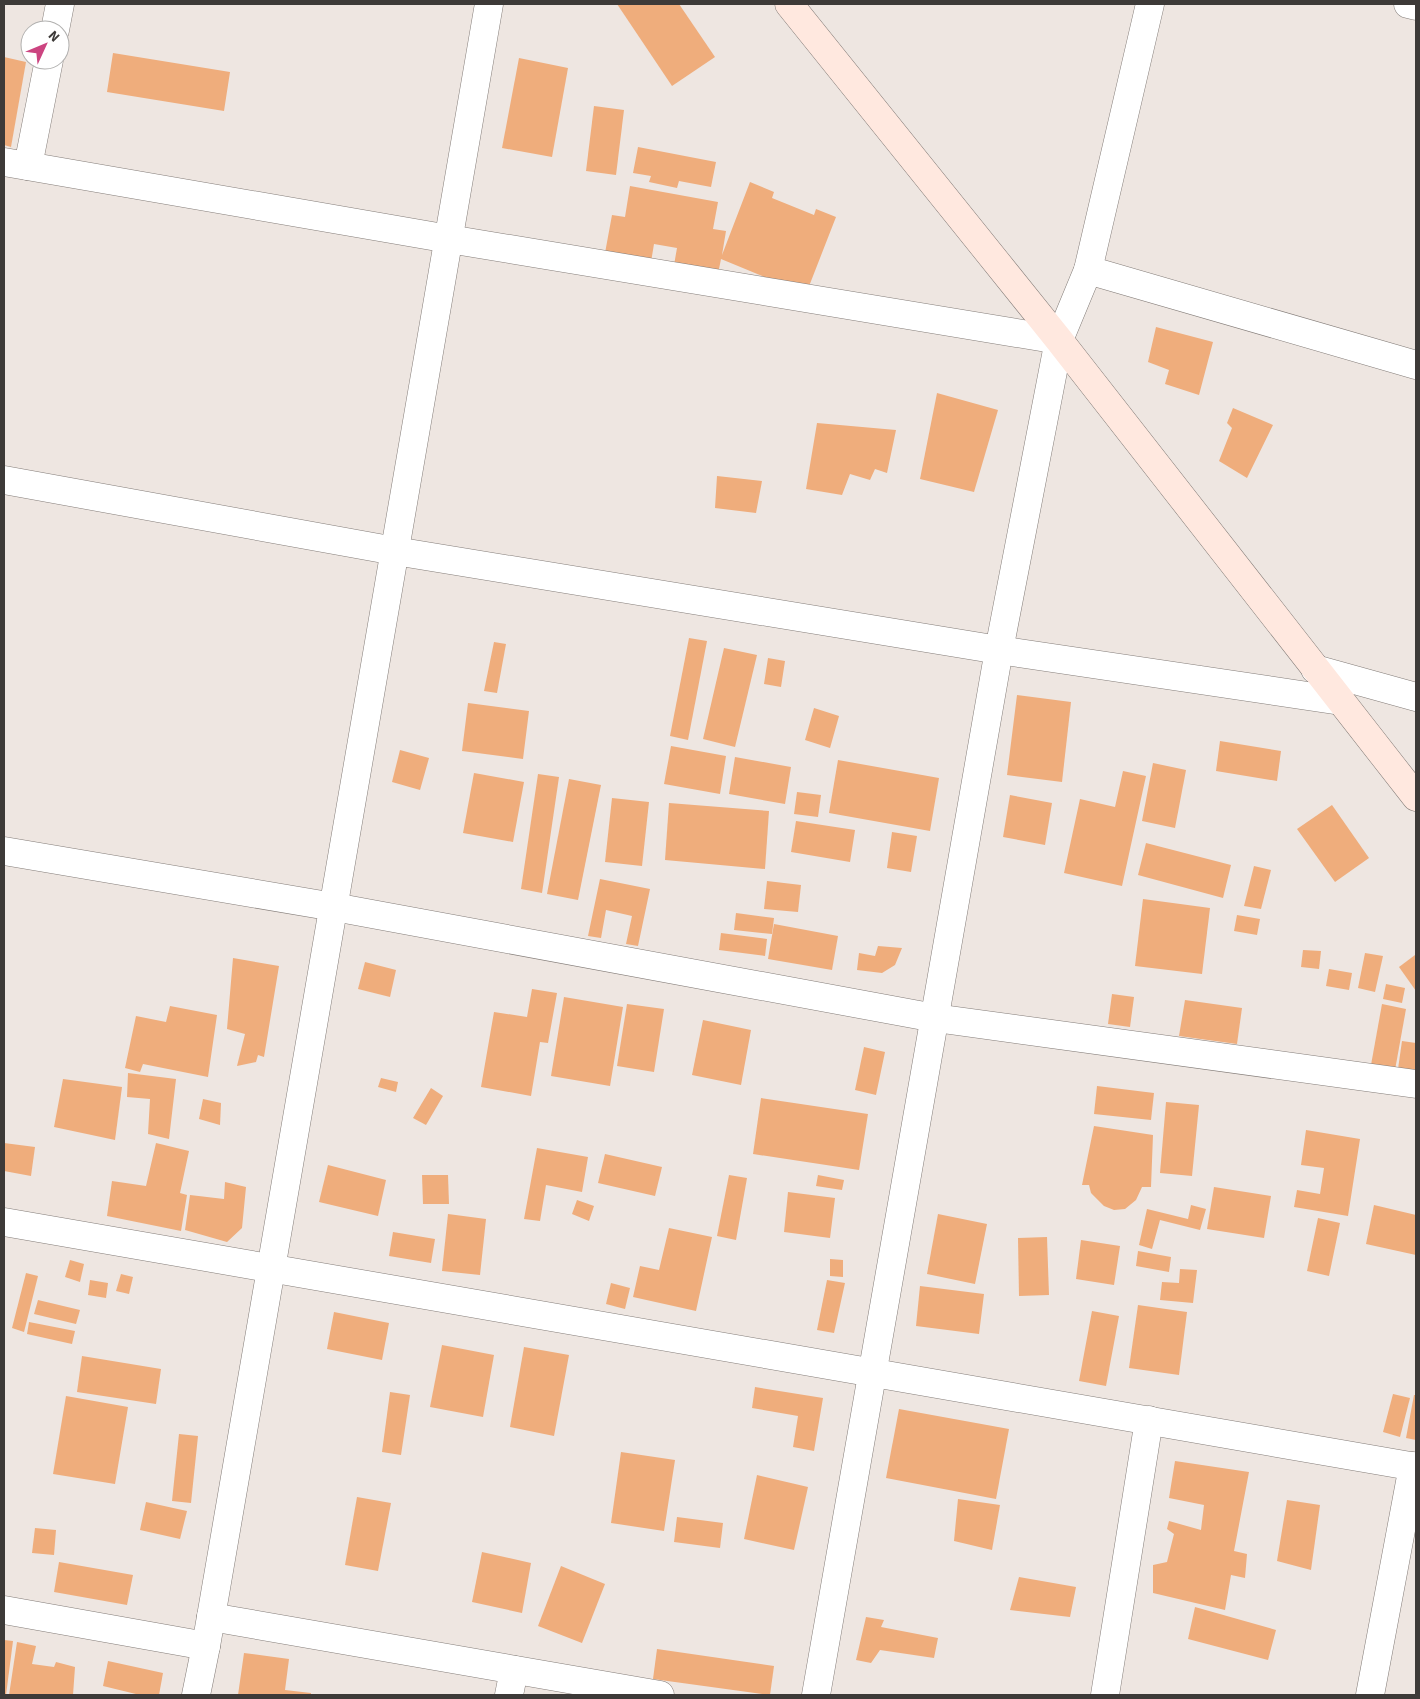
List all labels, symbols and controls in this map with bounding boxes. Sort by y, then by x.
north arrow [20,20,70,70]
text: N [43,26,64,47]

